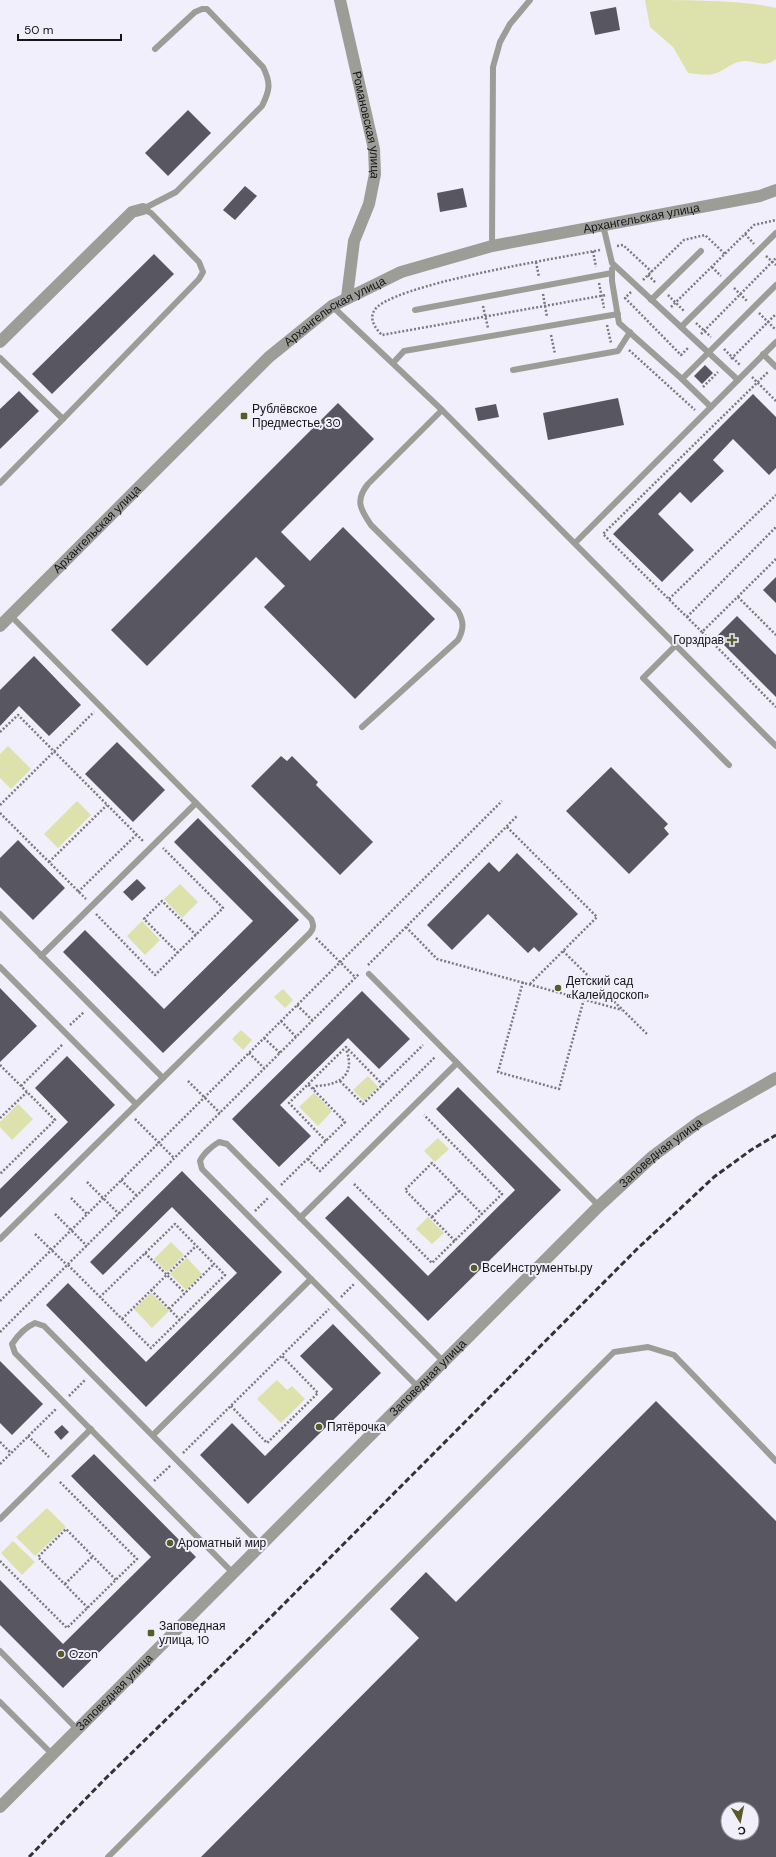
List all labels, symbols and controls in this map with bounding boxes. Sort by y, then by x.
scale bar [18,16,121,42]
text: 50 m [24,22,53,38]
street label: Романовская улица [348,70,383,181]
street label: Архангельская улица [582,199,701,237]
street label: Архангельская улица [281,273,388,350]
place label: Рублёвское Предместье, 30 [252,401,341,431]
marker: Рублёвское Предместье, 30 [239,411,249,421]
street label: Архангельская улица [49,481,145,577]
place label: Горздрав [673,632,724,648]
marker: Горздрав [727,635,737,645]
place label: Детский сад «Калейдоскоп» [566,973,649,1003]
marker: Детский сад «Калейдоскоп» [553,983,563,993]
street label: Заповедная улица [616,1114,706,1191]
place label: ВсеИнструменты.ру [482,1260,592,1276]
marker: ВсеИнструменты.ру [469,1263,479,1273]
street label: Заповедная улица [386,1335,470,1420]
place label: Пятёрочка [327,1419,386,1435]
marker: Пятёрочка [314,1422,324,1432]
place label: Ароматный мир [178,1535,267,1551]
marker: Ароматный мир [165,1538,175,1548]
place label: Заповедная улица, 10 [159,1618,226,1648]
marker: Заповедная улица, 10 [146,1628,156,1638]
place label: Ozon [69,1646,98,1662]
marker: Ozon [56,1649,66,1659]
street label: Заповедная улица [72,1650,157,1734]
north arrow [720,1801,760,1841]
text: С [737,1823,747,1838]

